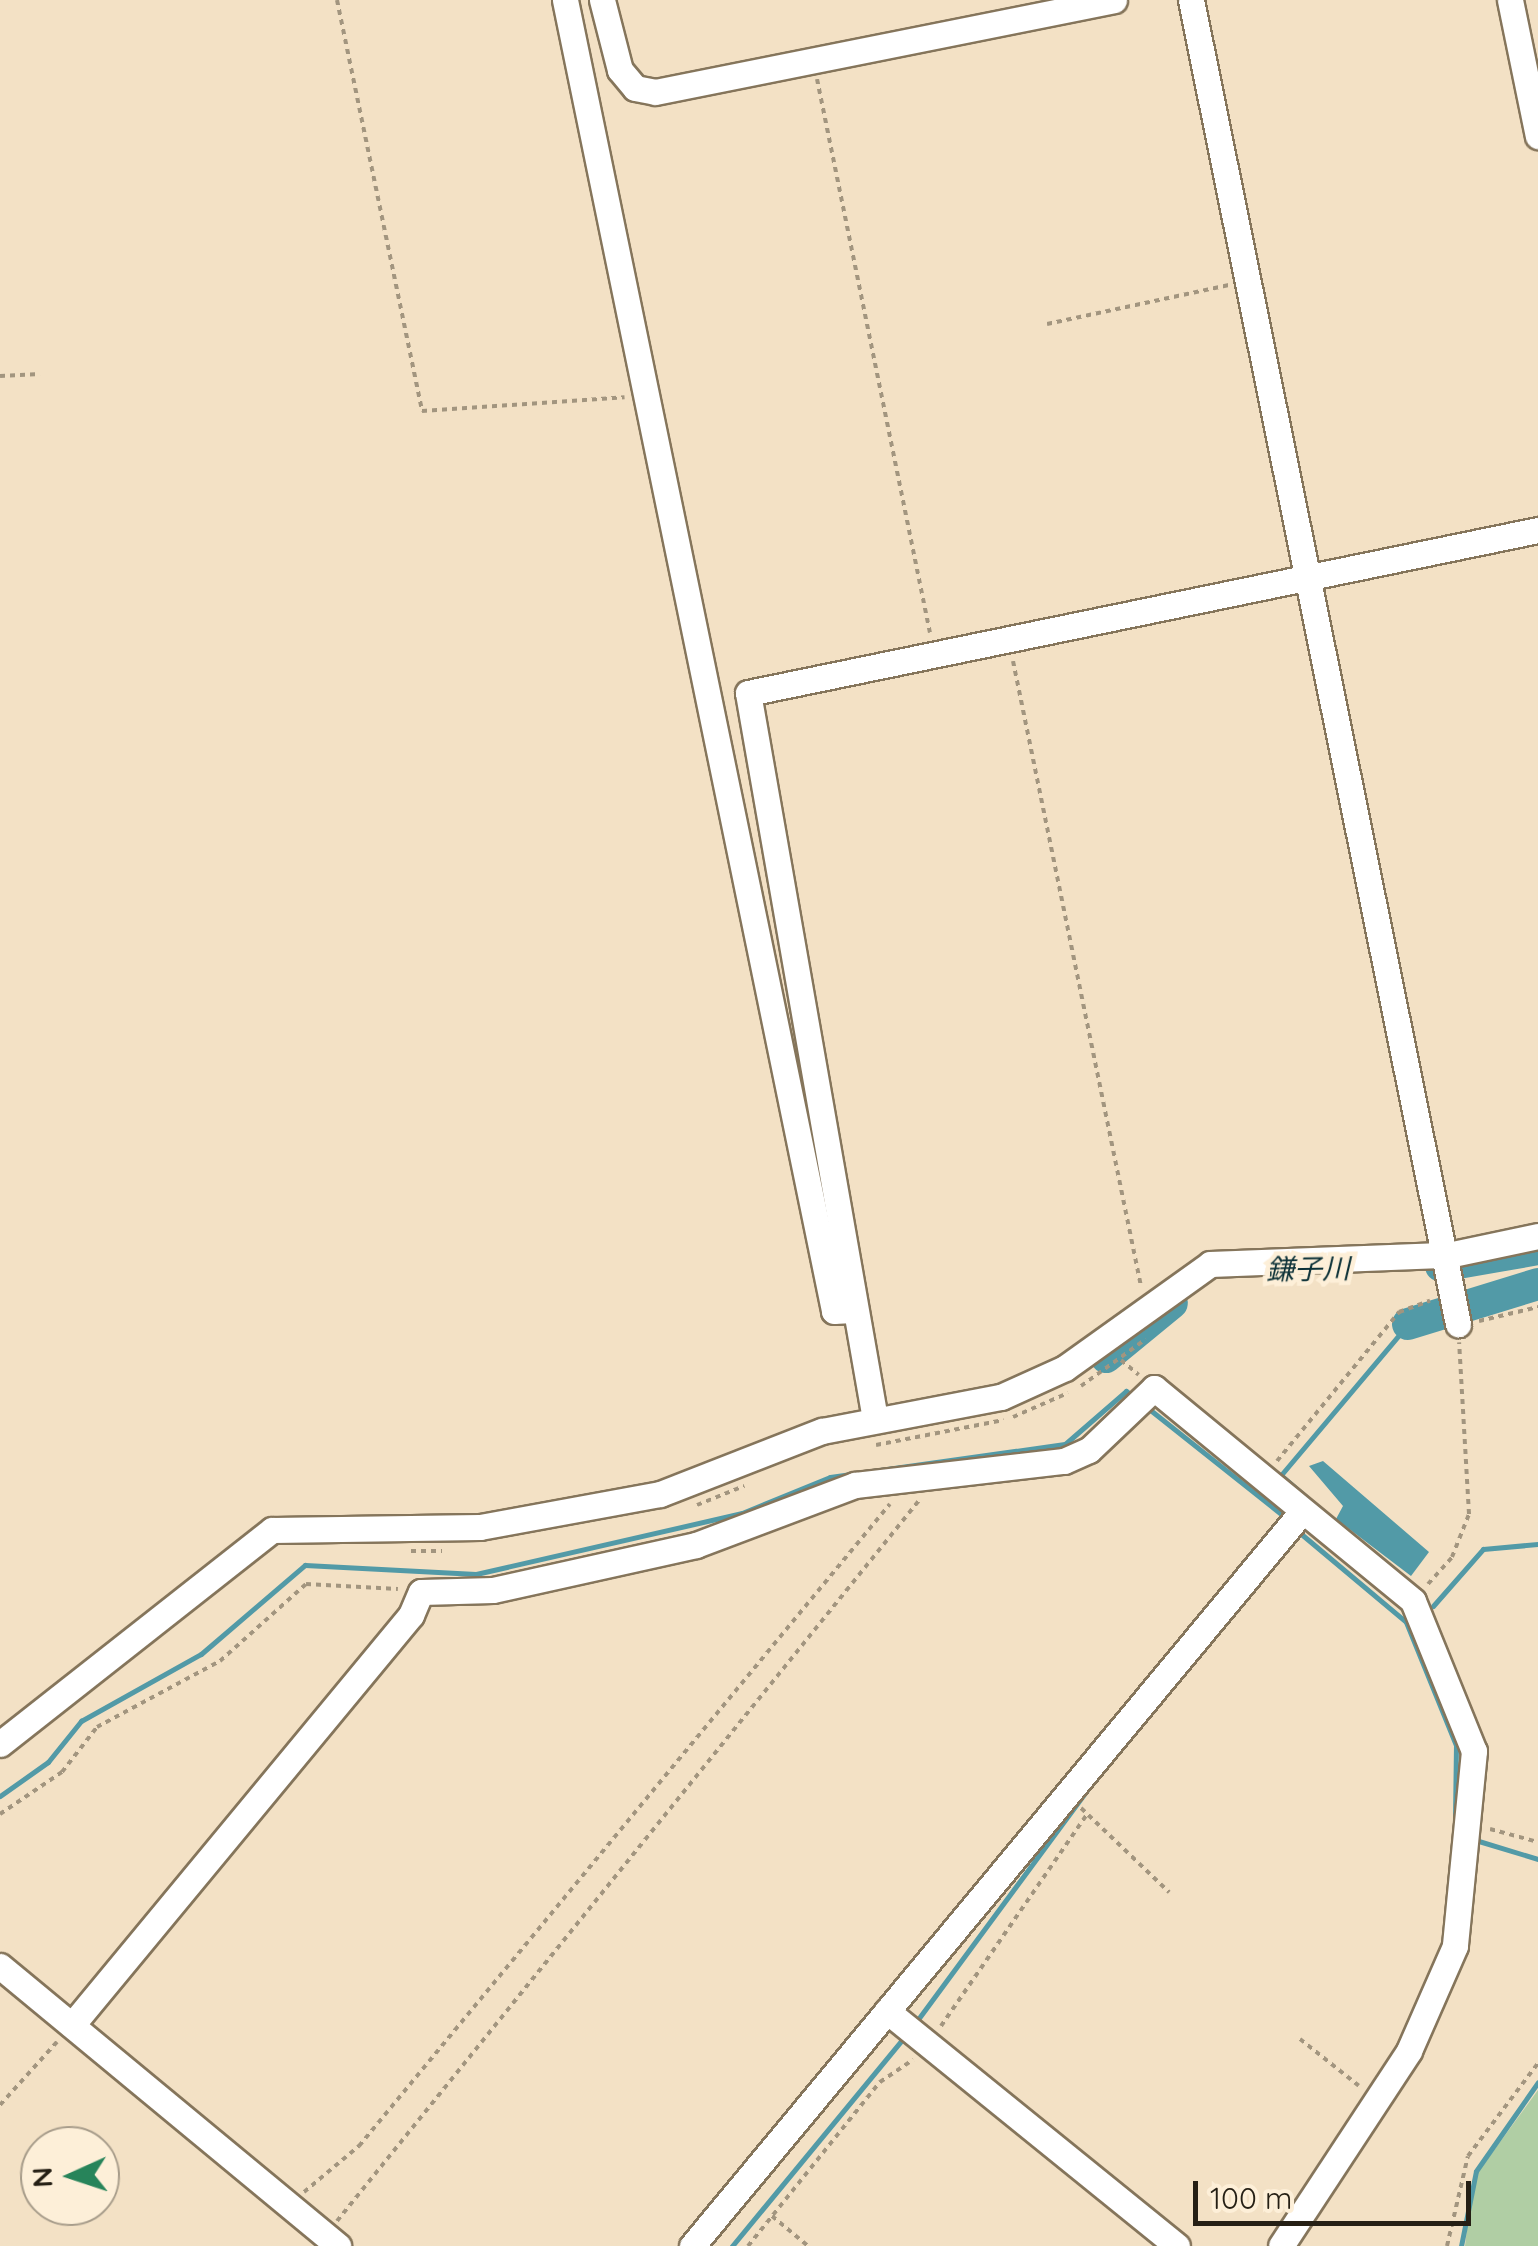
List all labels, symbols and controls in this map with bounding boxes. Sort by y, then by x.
water label: 鎌子川 [1266,1251,1350,1287]
north arrow [20,2126,120,2226]
scale bar [1198,2161,1476,2223]
text: N [24,2166,60,2189]
text: 100 m [1210,2179,1292,2217]

